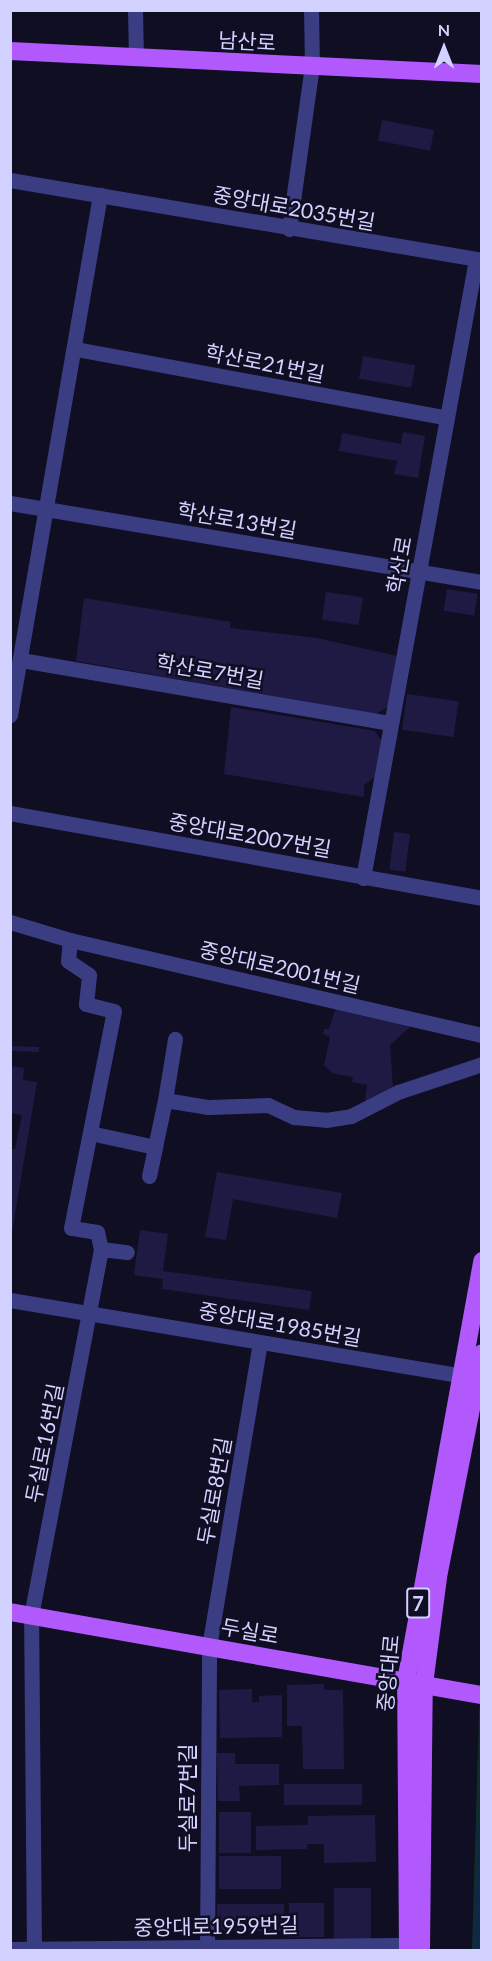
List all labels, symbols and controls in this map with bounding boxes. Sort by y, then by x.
north arrow [414,18,474,78]
text: N [438,20,450,39]
street label: 남산로 [217,27,277,55]
street label: 중앙대로2035번길 [211,181,377,235]
street label: 학산로21번길 [203,339,327,387]
street label: 학산로13번길 [175,497,299,543]
street label: 학산로 [382,534,416,596]
street label: 학산로7번길 [154,649,266,693]
street label: 중앙대로2007번길 [167,808,333,862]
street label: 중앙대로2001번길 [197,936,363,998]
street label: 중앙대로1985번길 [197,1297,363,1351]
street label: 두실로16번길 [20,1381,68,1505]
street label: 두실로8번길 [192,1435,236,1547]
road number: 7 [406,1586,430,1620]
street label: 두실로 [219,1614,281,1648]
street label: 중앙대로 [372,1633,404,1713]
street label: 두실로7번길 [174,1744,200,1852]
street label: 중앙대로1959번길 [133,1912,299,1940]

